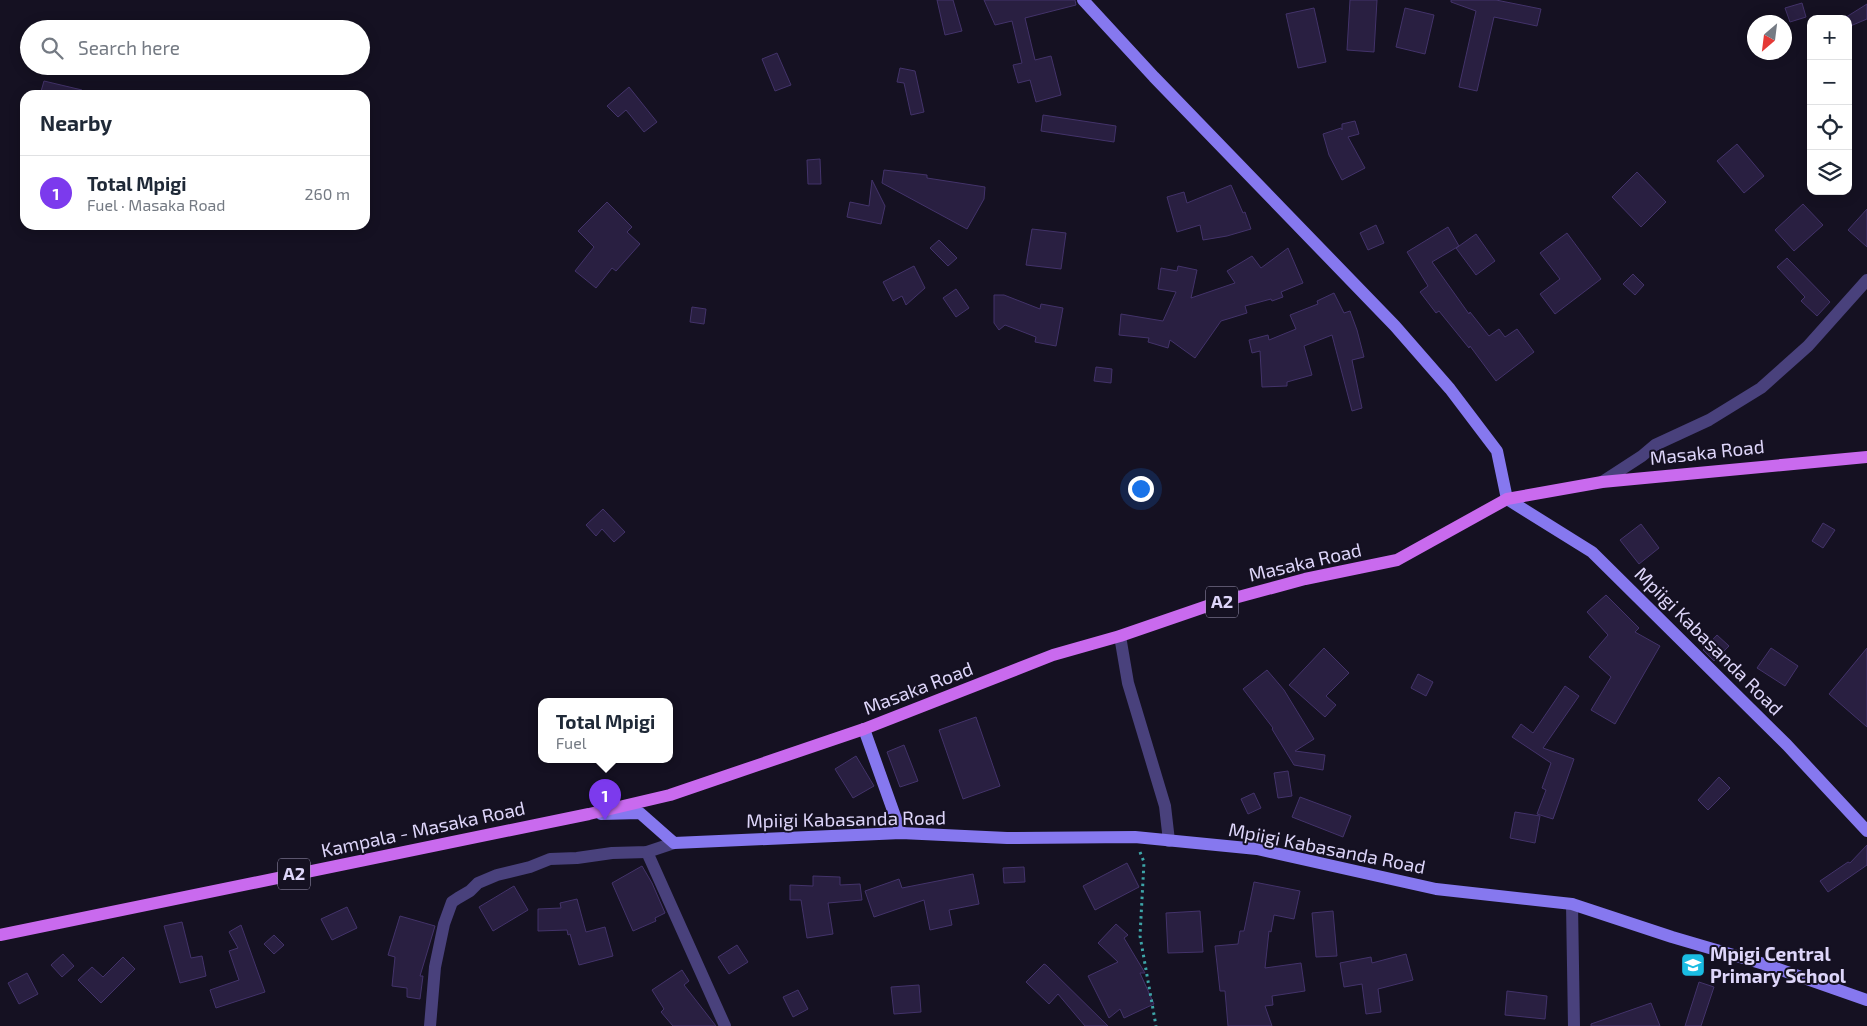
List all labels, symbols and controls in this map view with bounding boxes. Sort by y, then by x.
north arrow [1747,15,1792,60]
map controls [1807,15,1852,195]
button: + [1807,15,1852,60]
search box [20,20,370,75]
icon: search [38,34,66,62]
text: Search here [78,36,180,59]
button: − [1807,60,1852,105]
button: locate [1807,105,1852,150]
text: Nearby [40,110,112,135]
button: layers [1807,150,1852,195]
text: Total Mpigi [87,172,187,195]
text: 1 [53,184,59,203]
text: 260 m [305,184,350,203]
text: Fuel · Masaka Road [87,195,225,214]
street label: Masaka Road [1648,434,1765,469]
your location [1128,476,1154,502]
street label: Masaka Road [1246,537,1364,586]
street label: Mpiigi Kabasanda Road [1631,562,1788,719]
road number: A2 [1206,586,1238,618]
street label: Masaka Road [860,656,976,719]
popup [538,698,673,763]
text: Total Mpigi [556,710,655,733]
text: Fuel [556,733,587,752]
pin: 1 [589,779,621,820]
street label: Kampala - Masaka Road [319,796,527,861]
street label: Mpiigi Kabasanda Road [746,805,946,832]
street label: Mpiigi Kabasanda Road [1227,817,1427,878]
road number: A2 [278,859,310,890]
place label: Mpigi Central Primary School [1710,942,1847,988]
school or university icon: Mpigi Central Primary School [1680,952,1706,978]

